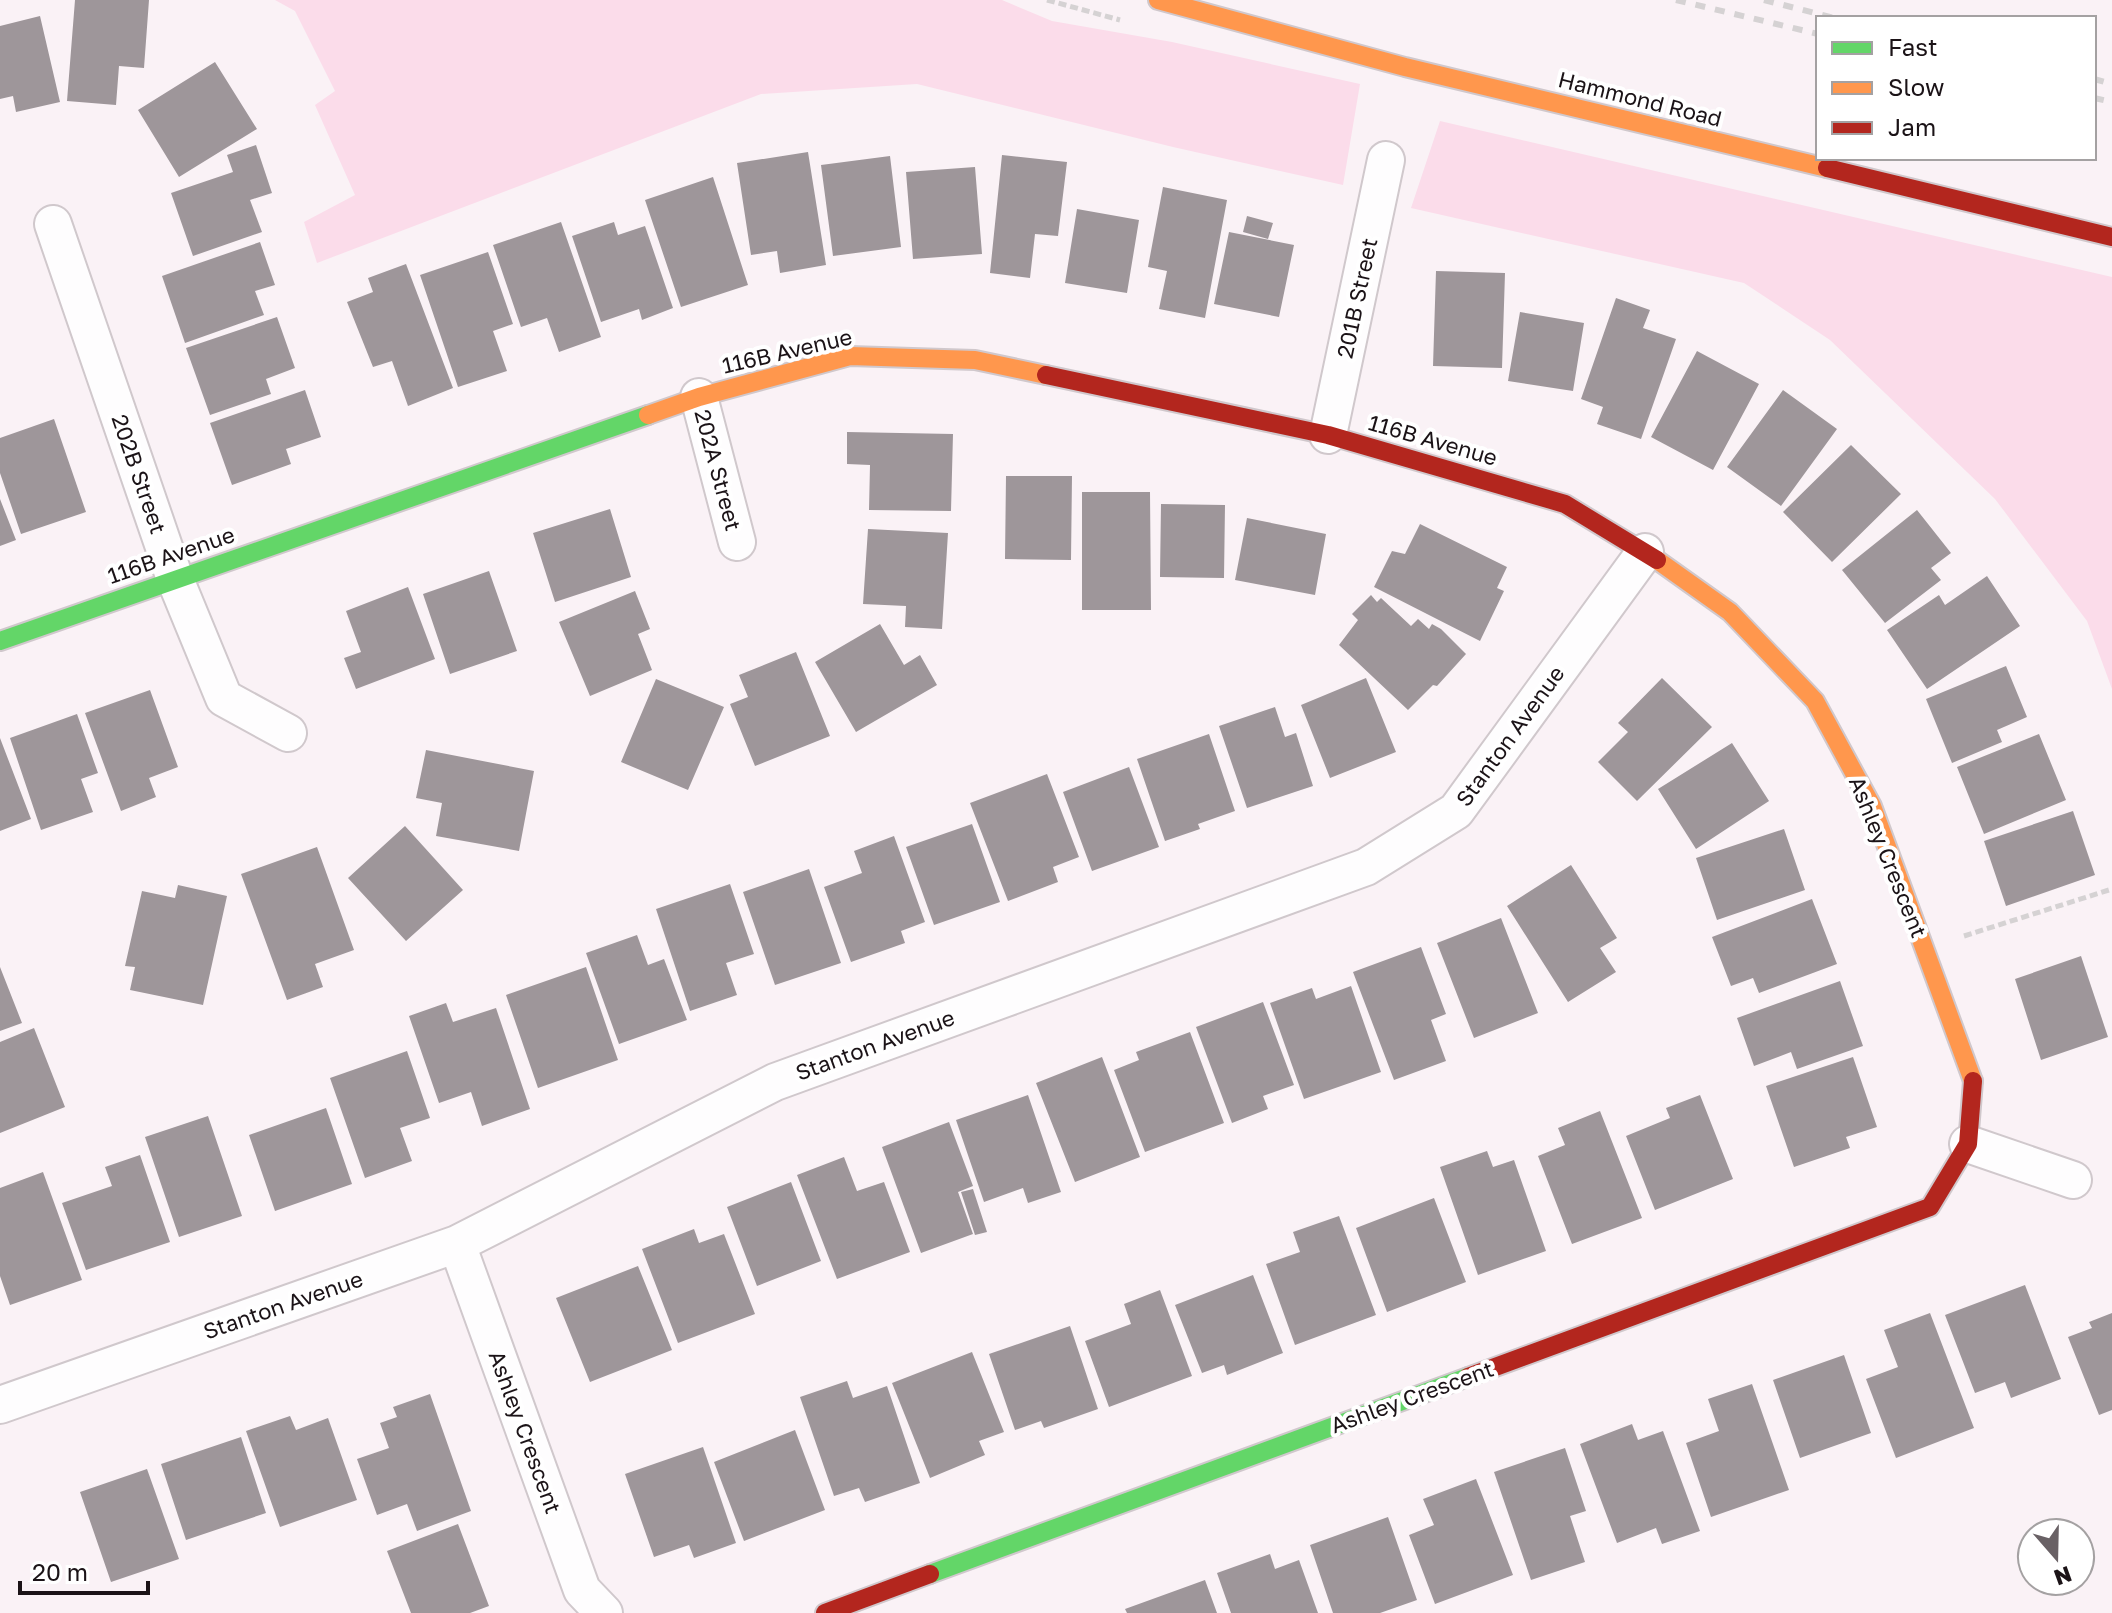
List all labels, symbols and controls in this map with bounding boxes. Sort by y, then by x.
legend [1816,16,2096,160]
text: Fast [1888,32,1938,61]
street label: Hammond Road [1555,65,1725,132]
text: Slow [1888,72,1944,101]
text: Jam [1888,112,1936,141]
street label: 201B Street [1331,235,1382,361]
street label: 116B Avenue [719,322,855,379]
street label: 202A Street [689,406,748,534]
street label: 116B Avenue [1366,408,1501,471]
street label: 202B Street [106,411,173,537]
street label: 116B Avenue [104,520,238,589]
street label: Stanton Avenue [1450,660,1570,811]
street label: Ashley Crescent [1844,772,1933,941]
street label: Stanton Avenue [792,1003,958,1086]
street label: Stanton Avenue [200,1265,366,1344]
street label: Ashley Crescent [483,1347,567,1517]
street label: Ashley Crescent [1327,1355,1497,1439]
north arrow [2016,1517,2096,1597]
scale bar [20,1545,148,1595]
text: 20 m [32,1557,88,1586]
text: N [2051,1561,2075,1592]

